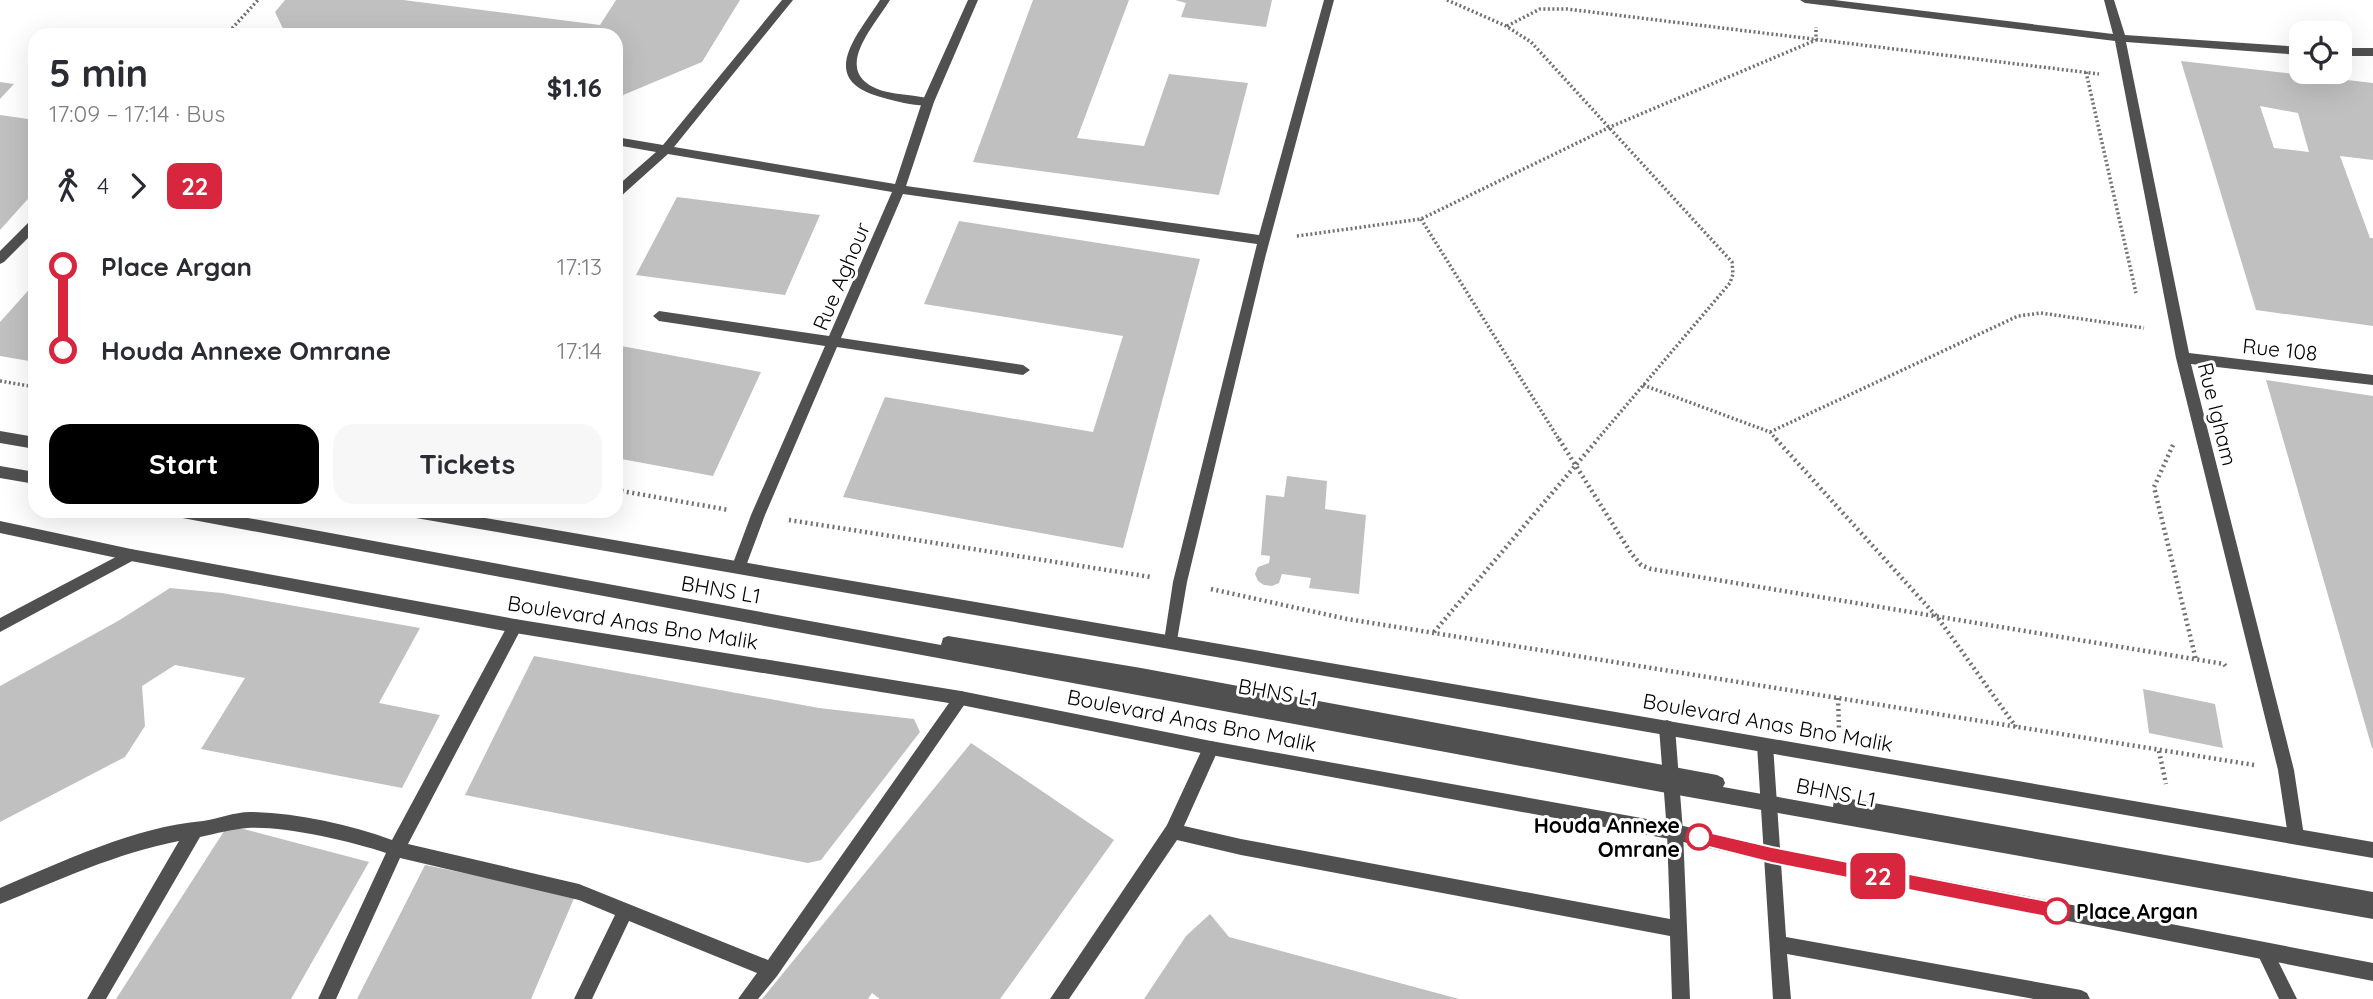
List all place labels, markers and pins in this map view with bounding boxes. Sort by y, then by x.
place label: Houda Annexe Omrane [1534,812,1680,862]
marker: Houda Annexe Omrane [1686,824,1712,850]
marker: Place Argan [2044,898,2070,924]
place label: Place Argan [2076,898,2198,924]

